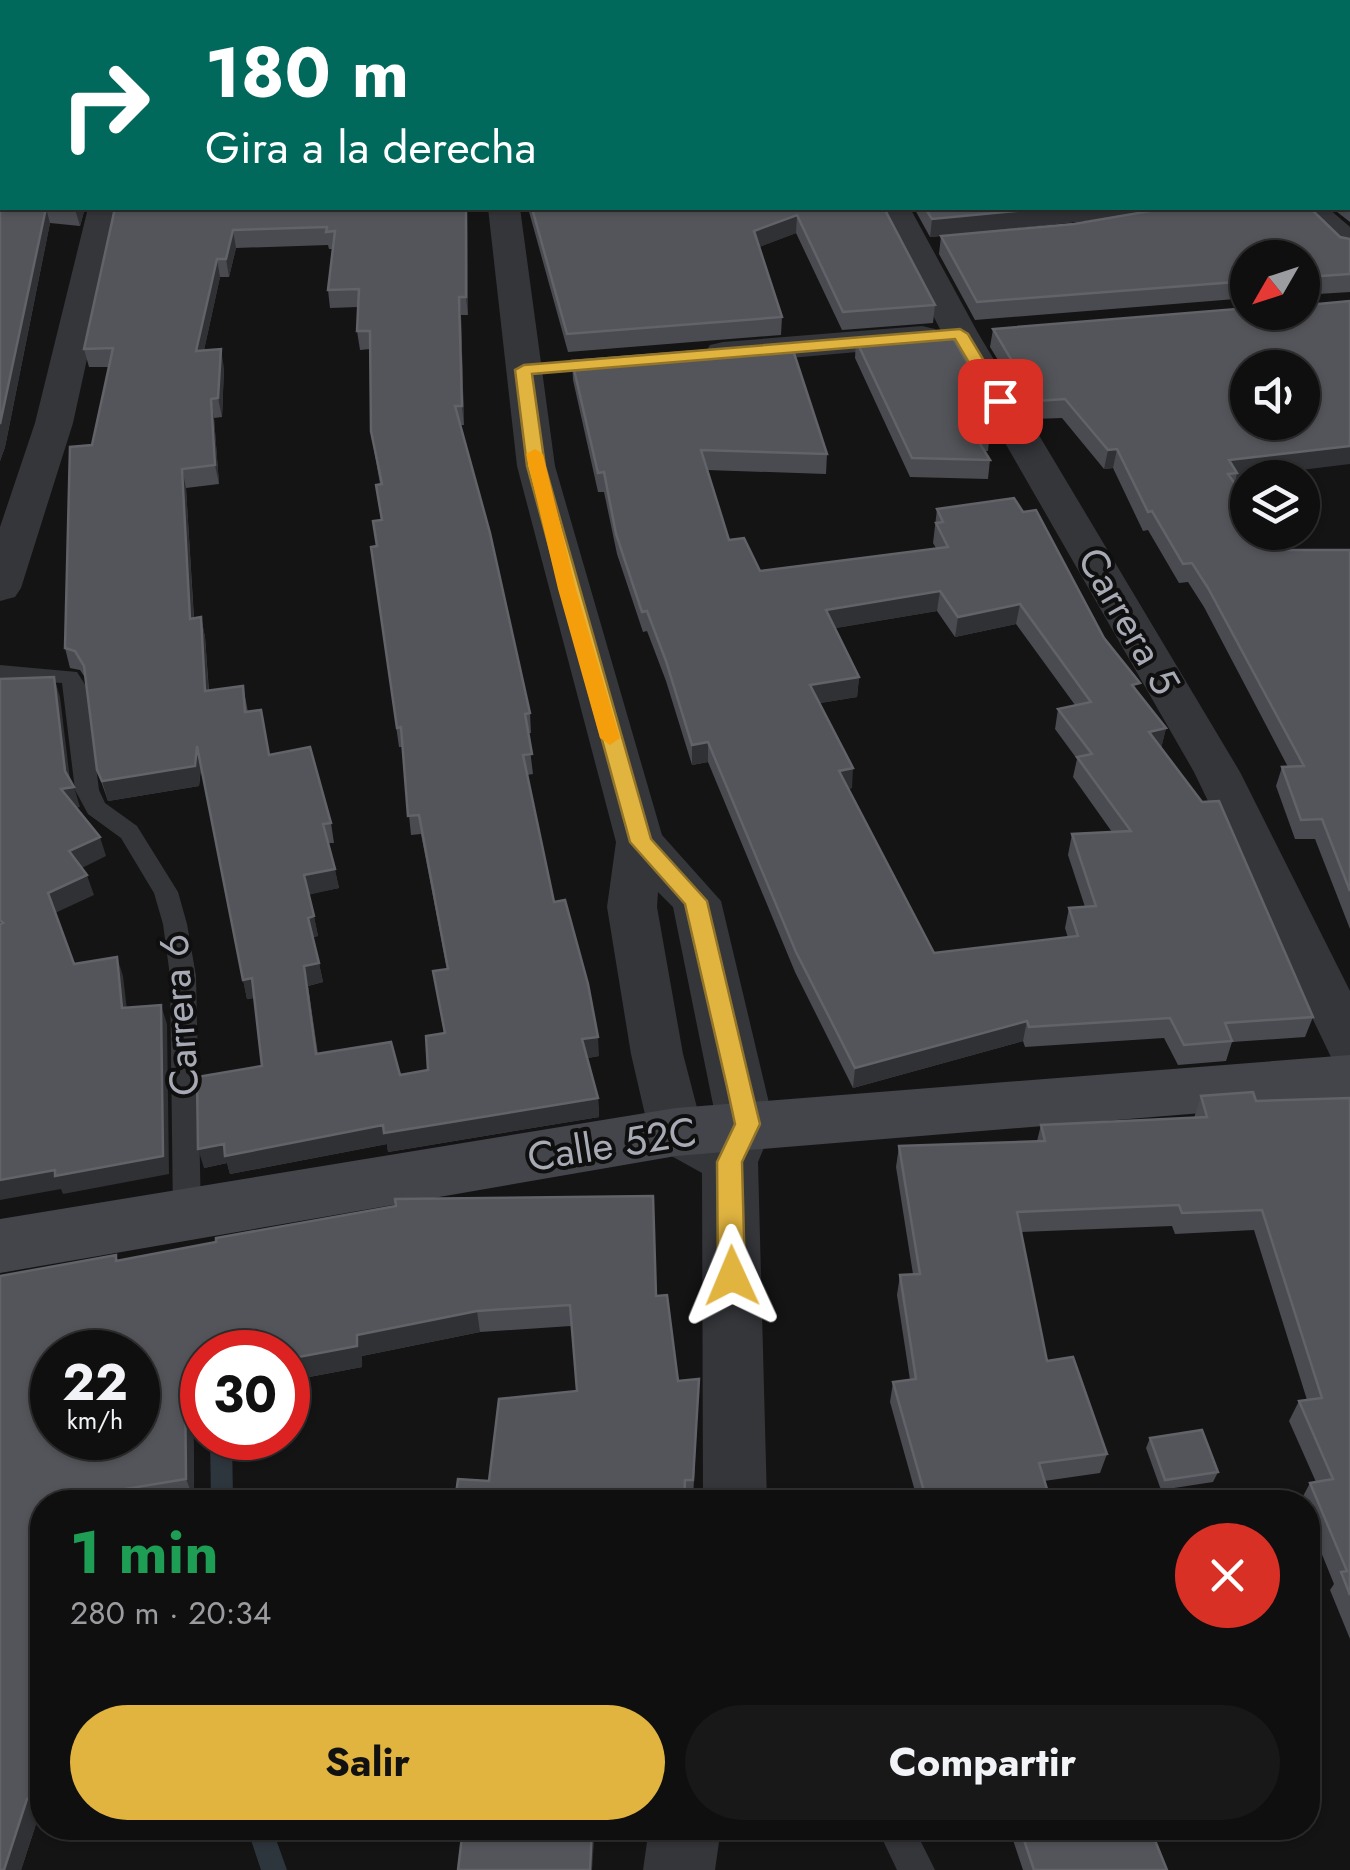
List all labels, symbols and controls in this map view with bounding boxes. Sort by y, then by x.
text: 180 m [205,22,409,123]
icon: right [40,40,170,170]
text: Gira a la derecha [205,115,536,180]
north arrow [1230,240,1320,330]
map controls [1230,240,1320,550]
button: sound [1230,350,1320,440]
pin [958,359,1043,444]
icon: arrive [973,374,1028,429]
button: layers [1230,460,1320,550]
street label: Carrera 5 [1063,537,1195,705]
street label: Carrera 6 [144,932,214,1098]
street label: Calle 52C [523,1102,701,1186]
position arrow [680,1224,784,1328]
speed limit sign: 30 [180,1330,310,1460]
text: 22 [62,1346,128,1419]
text: km/h [67,1402,123,1438]
text: 1 min [70,1509,219,1596]
button: close [1175,1523,1280,1628]
text: 280 m · 20:34 [70,1590,271,1636]
button: Salir [70,1705,665,1820]
button: Compartir [685,1705,1280,1820]

